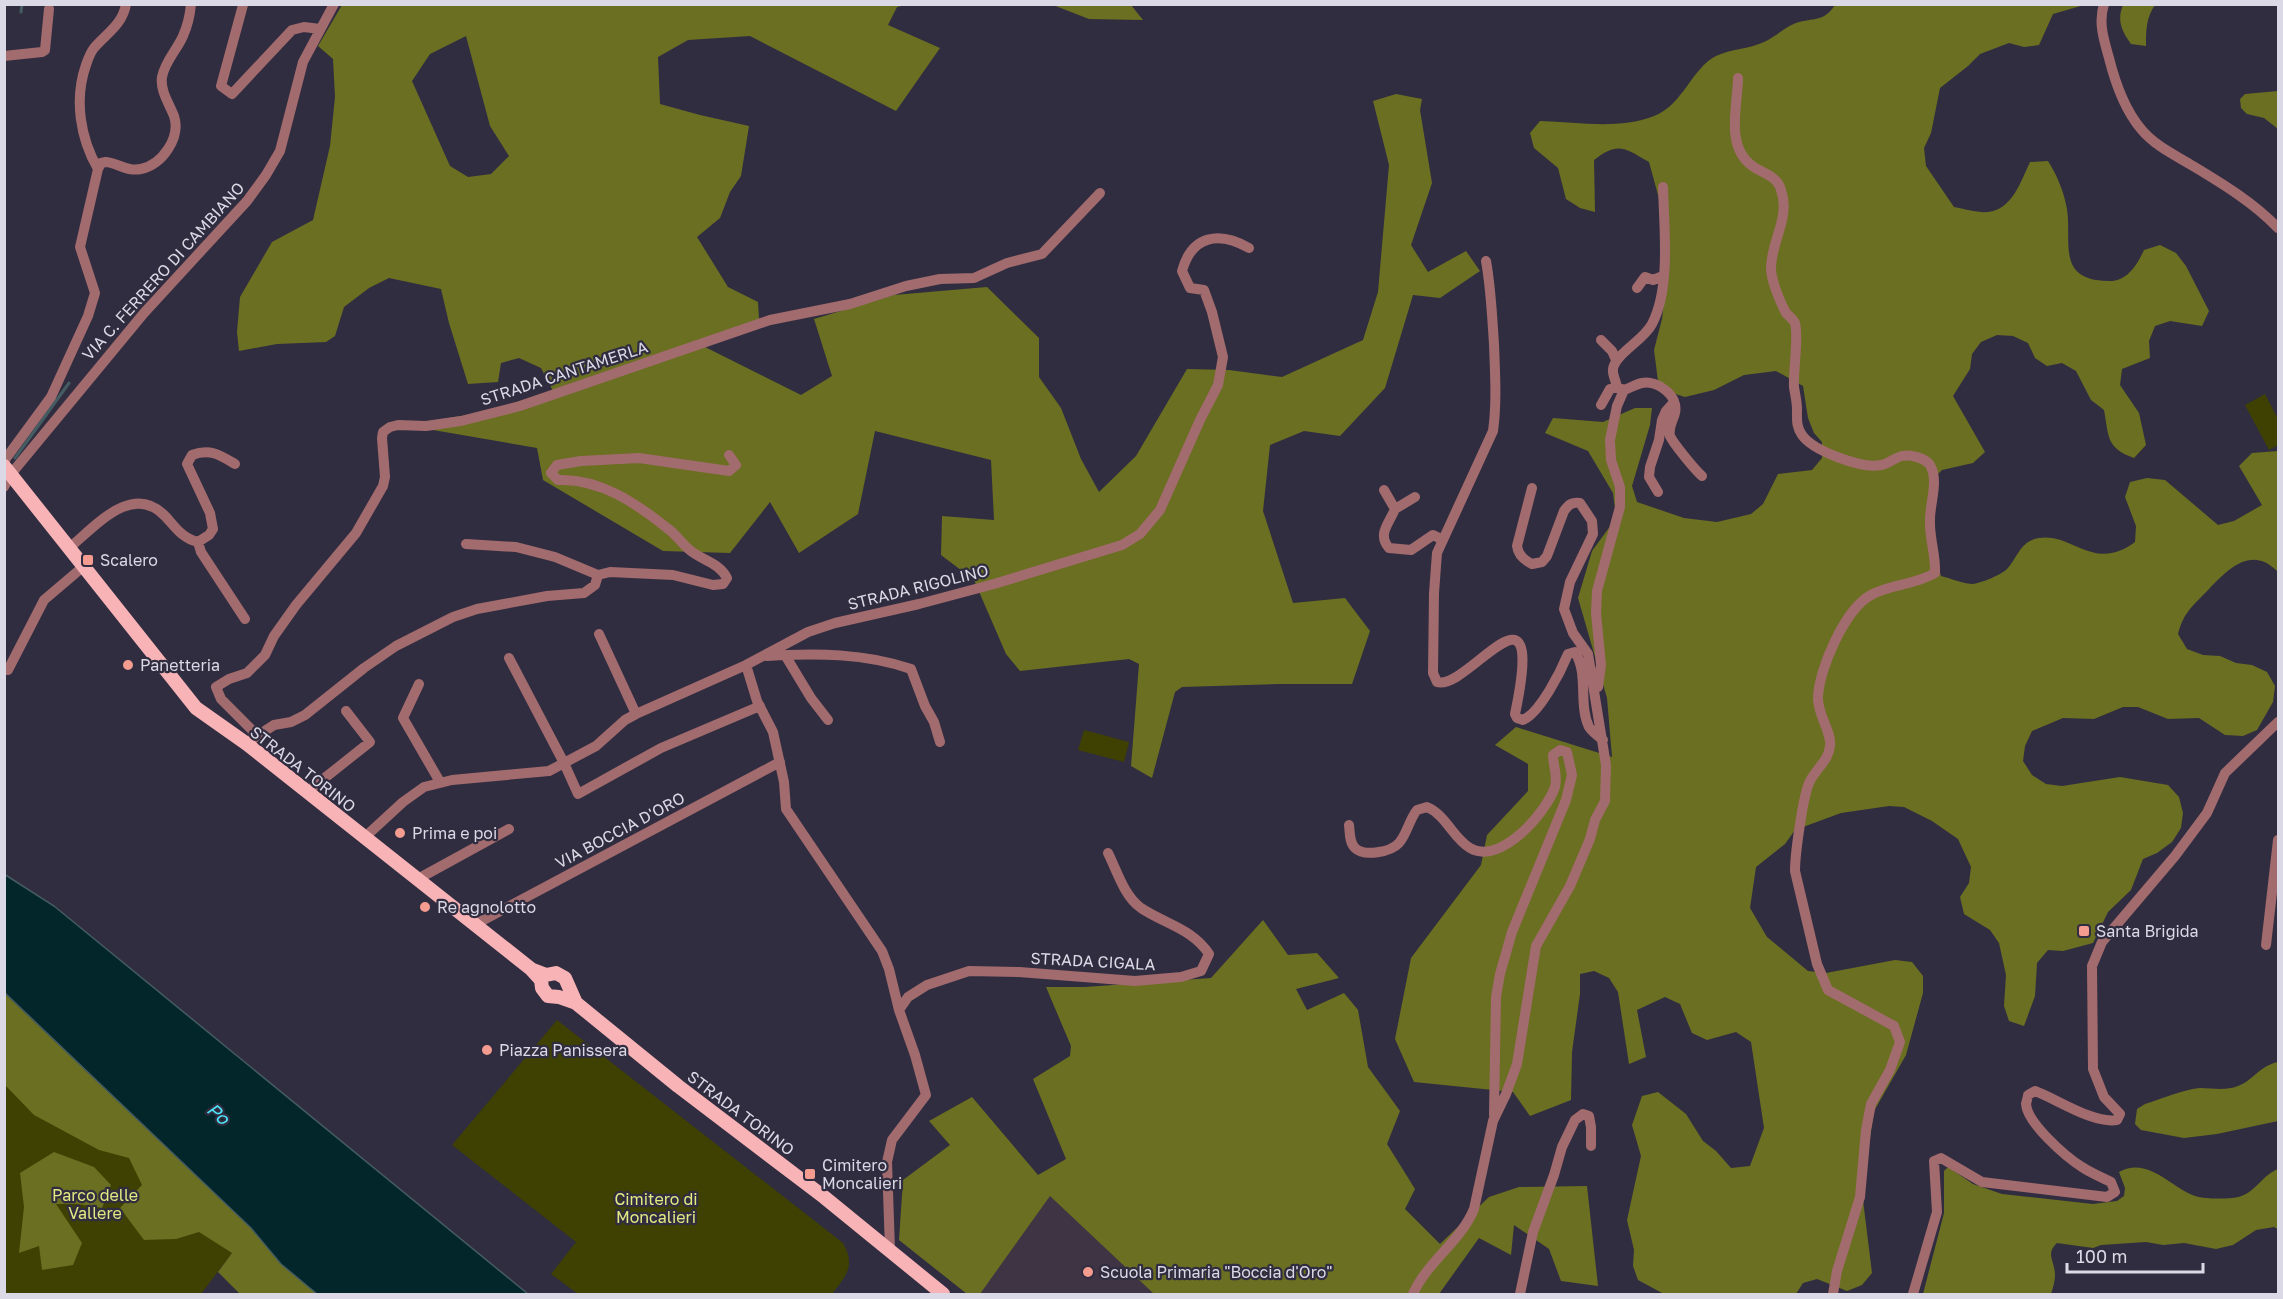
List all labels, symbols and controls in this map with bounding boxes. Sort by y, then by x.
street label: VIA C. FERRERO DI CAMBIANO [78,178,248,364]
street label: STRADA CANTAMERLA [478,336,650,410]
place label: Scalero [100,550,158,570]
marker: Scalero [81,553,95,567]
street label: STRADA RIGOLINO [846,560,990,614]
place label: Panetteria [140,655,220,675]
marker: Panetteria [121,658,135,672]
street label: STRADA TORINO [246,722,360,816]
street label: VIA BOCCIA D'ORO [552,787,688,873]
place label: Prima e poi [412,823,497,843]
marker: Prima e poi [393,826,407,840]
place label: Re agnolotto [437,897,536,917]
marker: Re agnolotto [418,900,432,914]
place label: Santa Brigida [2096,921,2199,941]
marker: Santa Brigida [2077,924,2091,938]
street label: STRADA CIGALA [1030,948,1156,974]
place label: Piazza Panissera [499,1040,627,1060]
marker: Piazza Panissera [480,1043,494,1057]
street label: STRADA TORINO [684,1066,798,1160]
water label: Po [203,1098,235,1130]
place label: Cimitero Moncalieri [822,1155,902,1193]
marker: Cimitero Moncalieri [803,1167,817,1181]
park label: Parco delle Vallere [52,1185,138,1223]
park label: Cimitero di Moncalieri [614,1189,698,1227]
scale bar [2067,1236,2204,1274]
text: 100 m [2076,1245,2127,1267]
place label: Scuola Primaria "Boccia d'Oro" [1100,1262,1332,1282]
marker: Scuola Primaria "Boccia d'Oro" [1081,1265,1095,1279]

